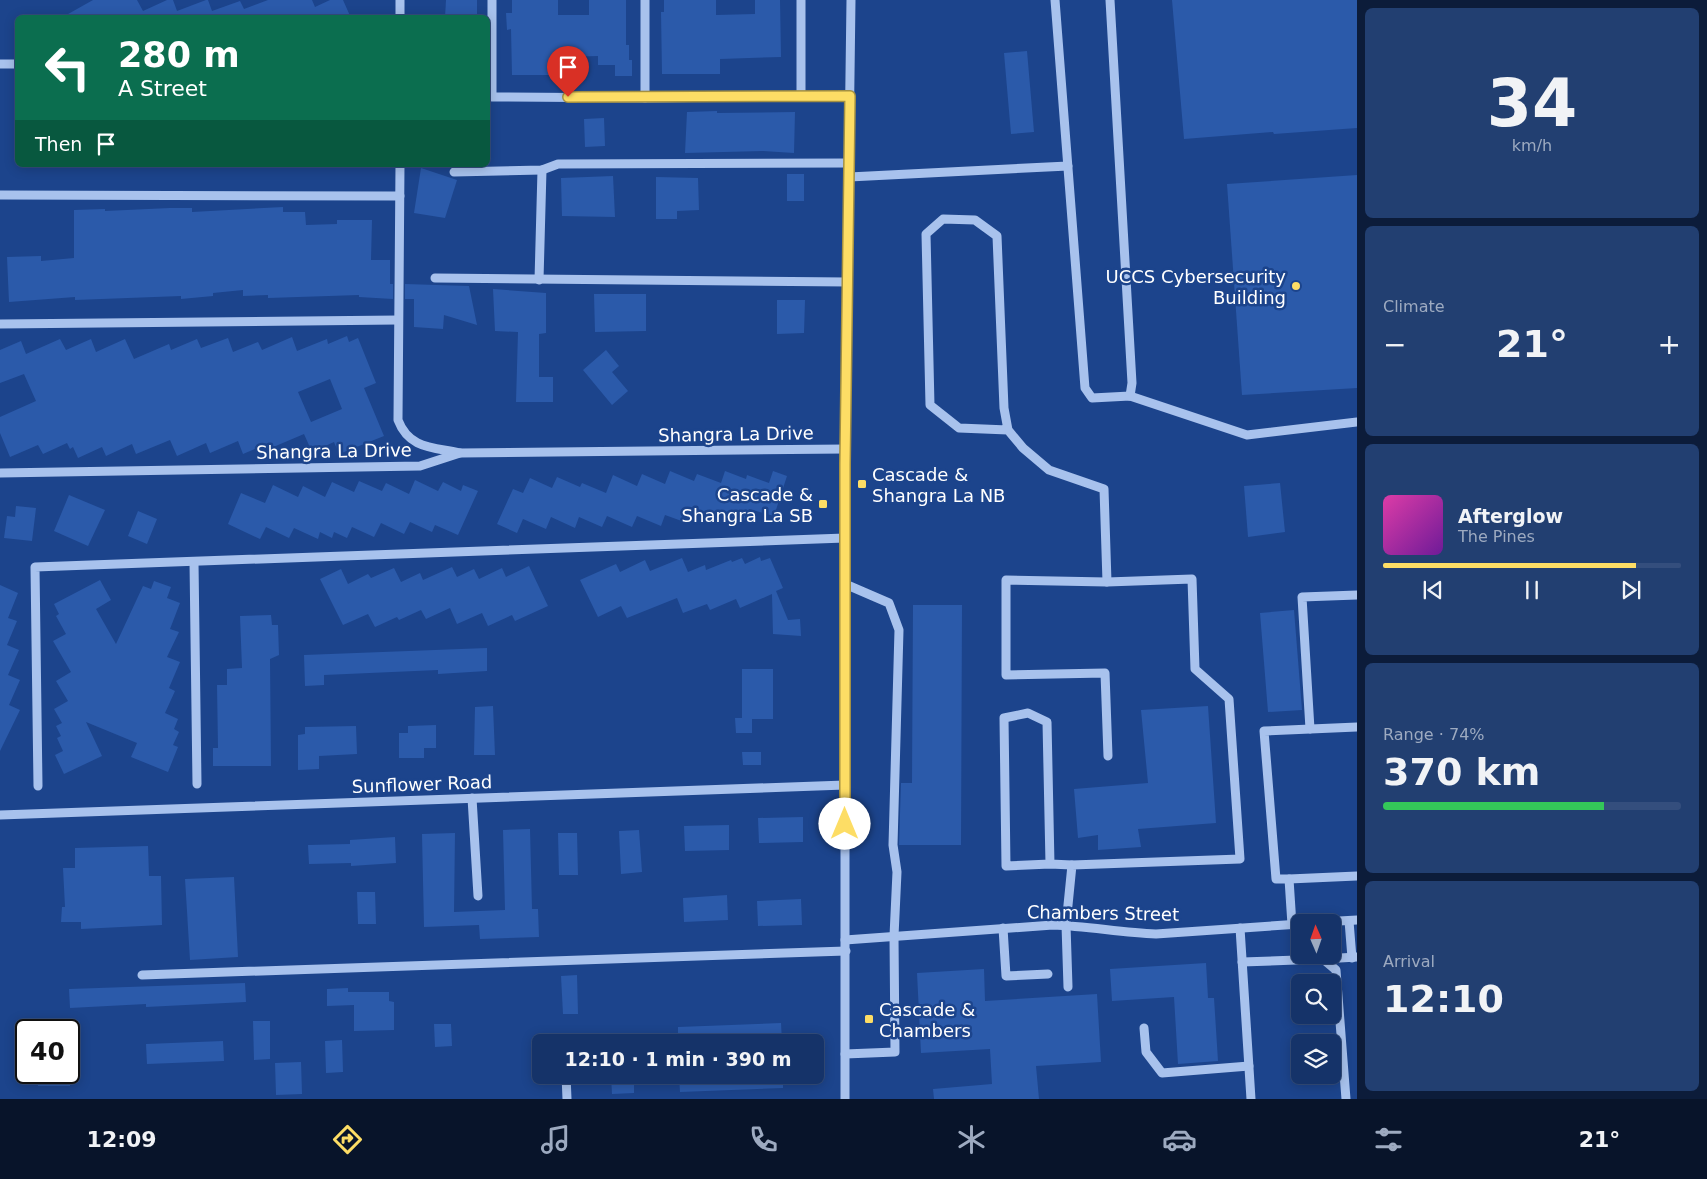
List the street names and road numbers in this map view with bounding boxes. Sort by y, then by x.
street label: Shangra La Drive [658,422,814,446]
street label: Shangra La Drive [256,439,412,463]
street label: Sunflower Road [351,771,493,797]
street label: Chambers Street [1027,901,1179,925]

